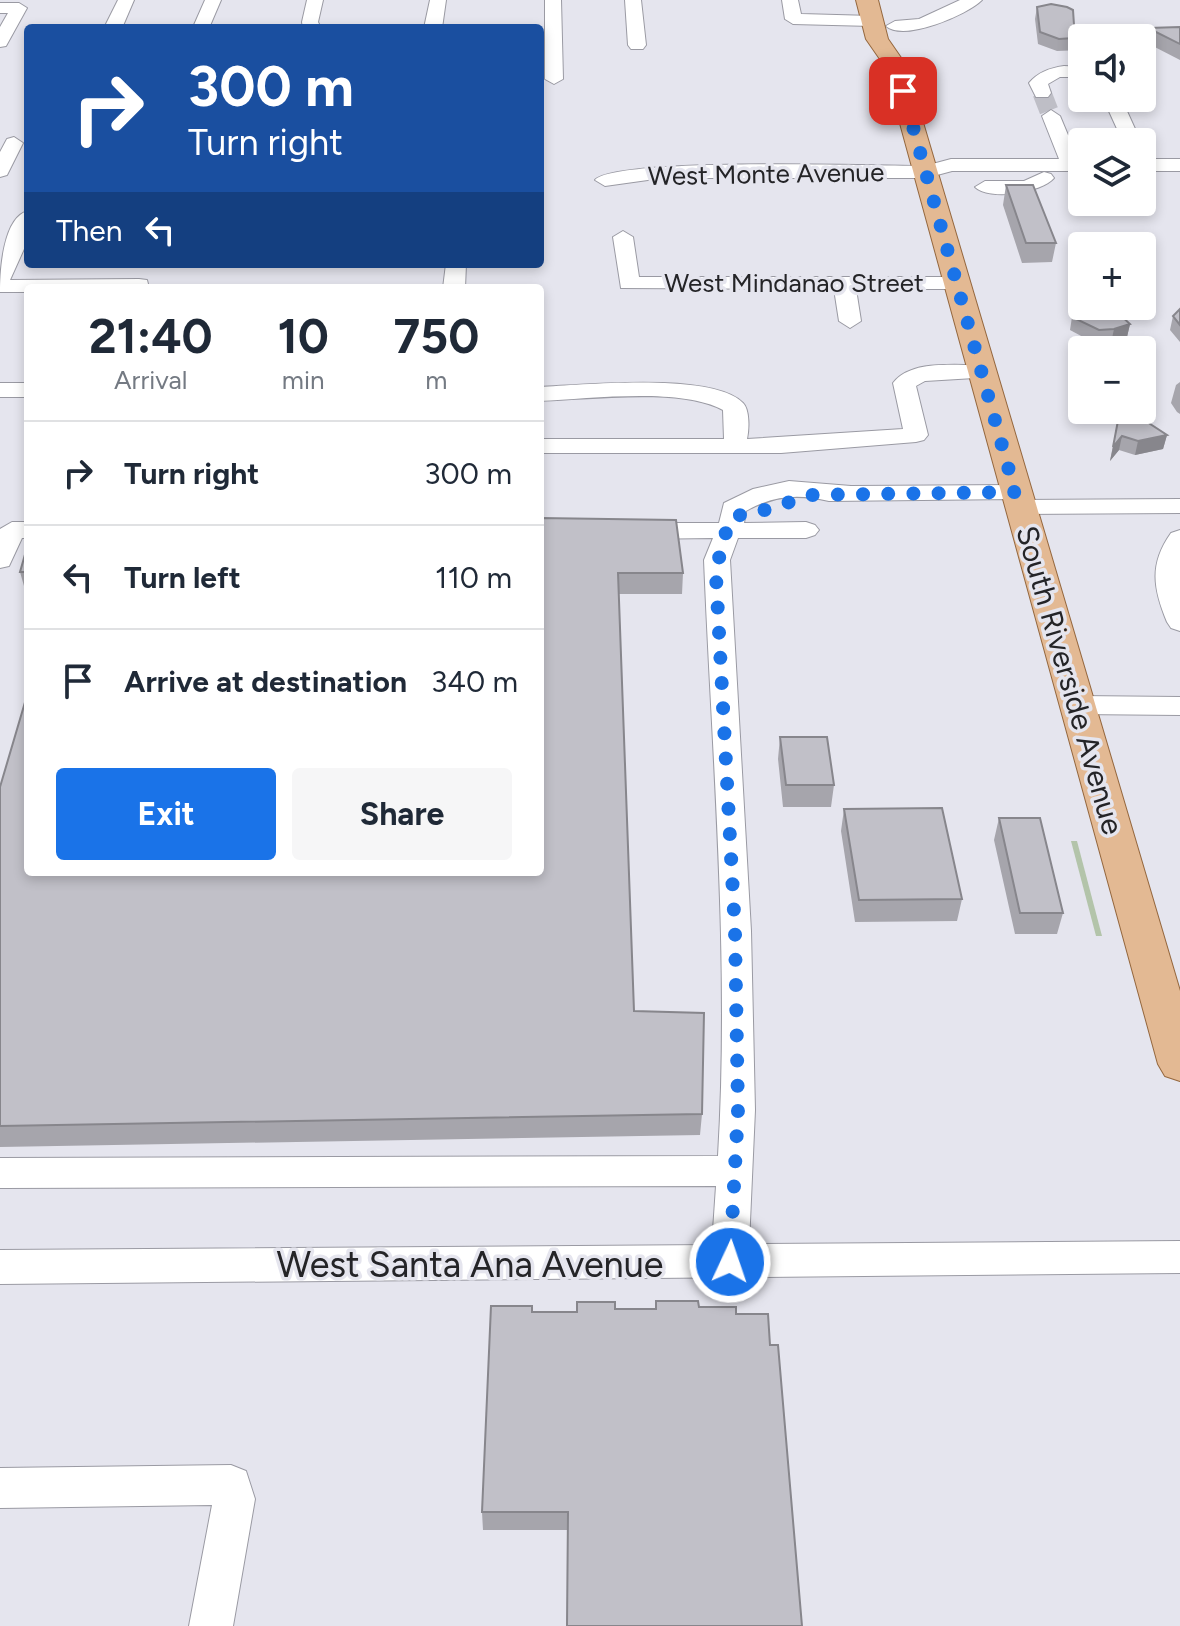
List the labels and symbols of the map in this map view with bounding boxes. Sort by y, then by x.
pin [869,57,937,125]
street label: West Monte Avenue [648,156,884,192]
street label: West Mindanao Street [664,267,924,299]
street label: South Riverside Avenue [1008,521,1132,839]
position arrow [688,1220,772,1304]
street label: West Santa Ana Avenue [277,1243,663,1286]

